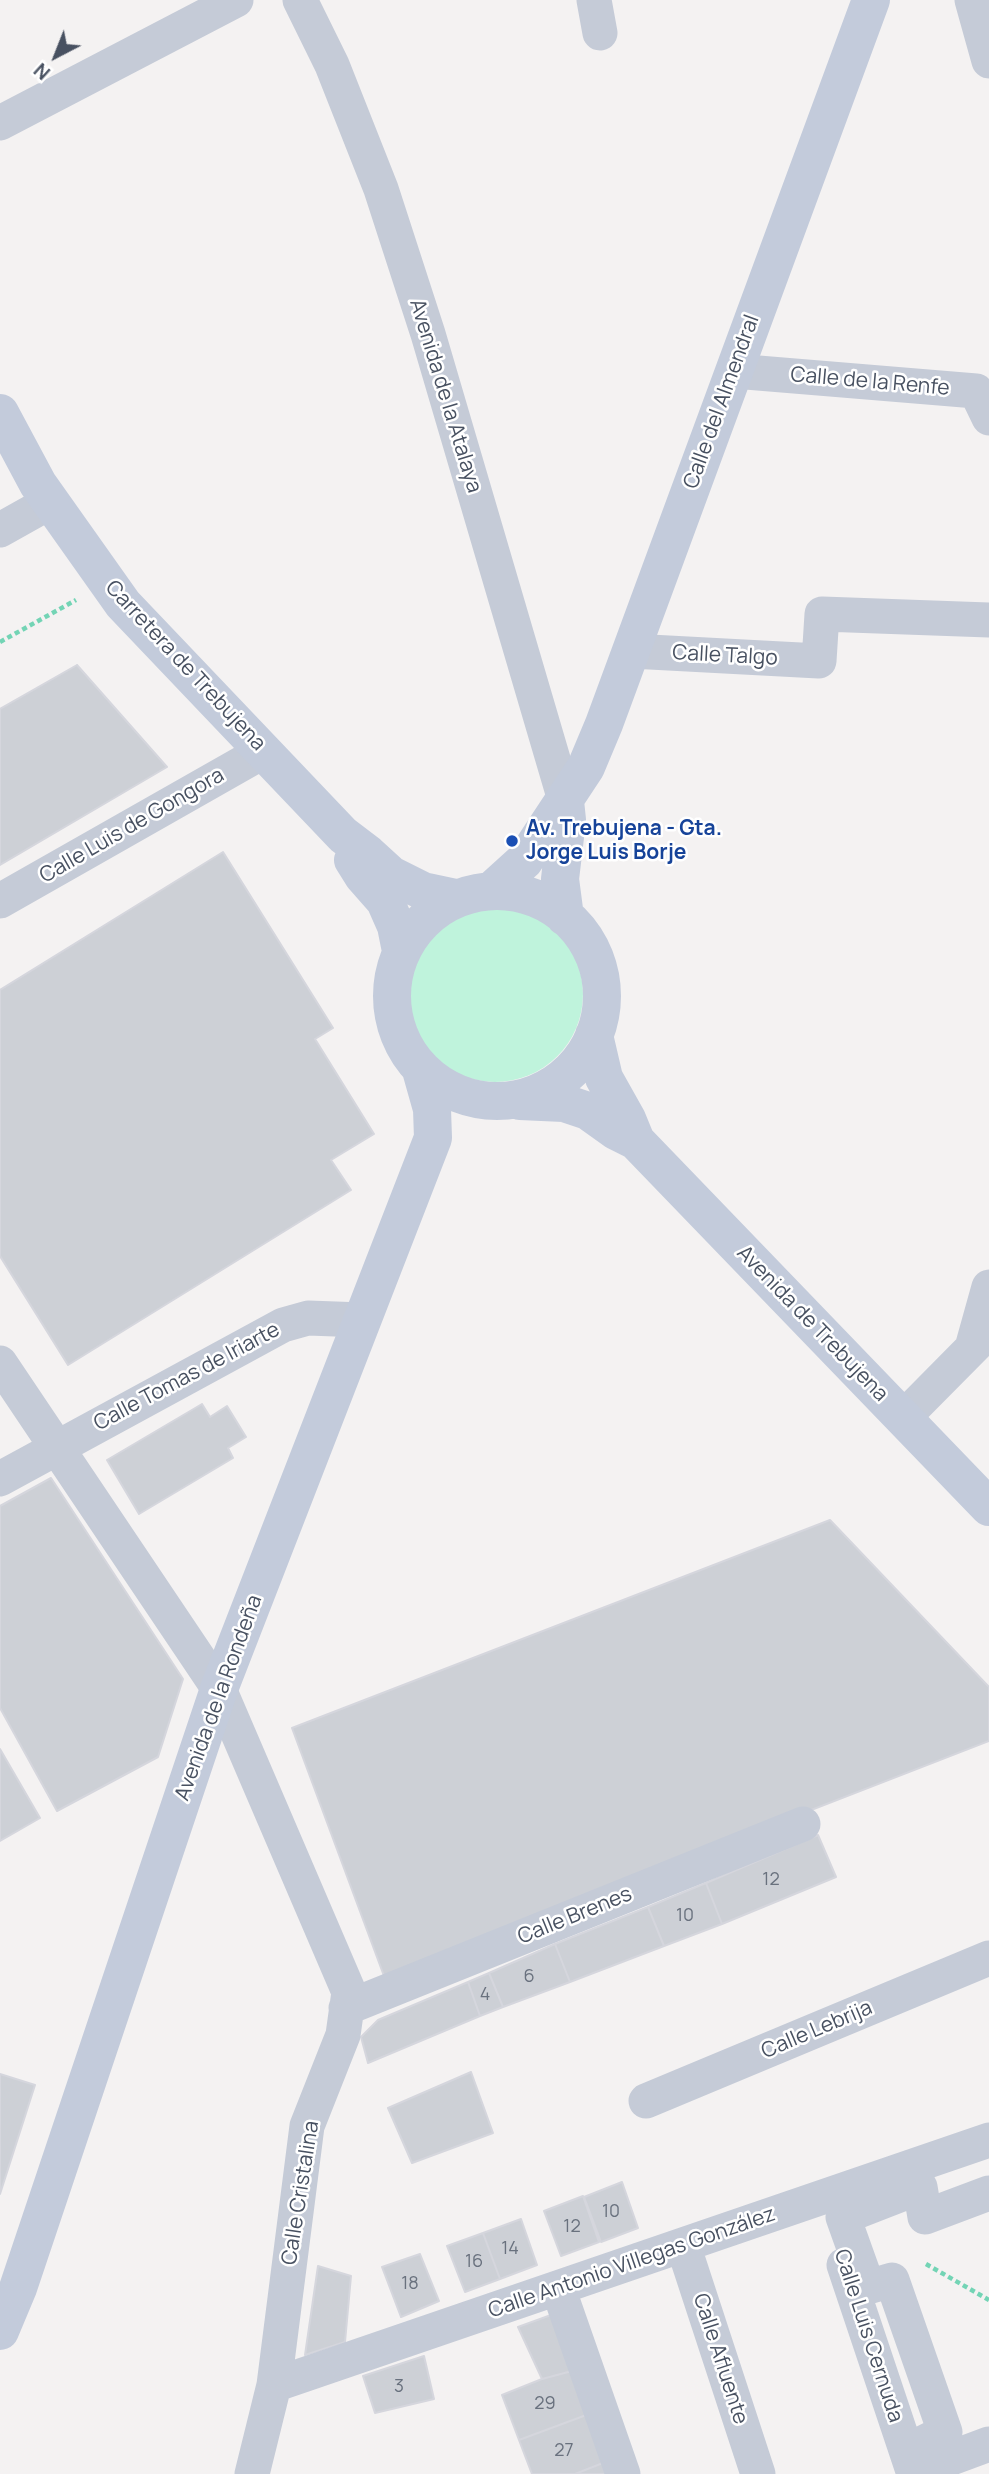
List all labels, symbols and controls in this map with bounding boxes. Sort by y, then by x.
north arrow [21,21,91,91]
text: N [28,57,56,86]
street label: Avenida de la Atalaya [404,296,486,496]
street label: Calle del Almendral [679,312,765,492]
street label: Calle de la Renfe [789,362,951,402]
street label: Carretera de Trebujena [100,576,270,756]
street label: Calle Talgo [672,641,778,671]
street label: Calle Luis de Gongora [35,763,229,889]
place label: Av. Trebujena - Gta. Jorge Luis Borje [526,816,722,866]
marker: Av. Trebujena - Gta. Jorge Luis Borje [504,833,520,849]
street label: Avenida de Trebujena [731,1241,893,1407]
street label: Calle Tomas de Iriarte [90,1317,284,1437]
street label: Avenida de la Rondeña [170,1592,268,1804]
house number: 12 [762,1869,780,1891]
street label: Calle Brenes [514,1882,636,1950]
house number: 10 [676,1905,694,1927]
house number: 6 [523,1966,535,1988]
house number: 4 [480,1984,490,2006]
street label: Calle Lebrija [758,1995,876,2065]
street label: Calle Cristalina [277,2119,325,2267]
house number: 10 [602,2201,620,2223]
street label: Calle Antonio Villegas González [485,2202,779,2324]
house number: 12 [563,2216,581,2238]
house number: 14 [501,2238,519,2260]
street label: Calle Luis Cernuda [828,2246,908,2426]
house number: 16 [465,2251,483,2273]
house number: 18 [401,2273,419,2295]
street label: Calle Afluente [687,2290,753,2428]
house number: 3 [394,2376,404,2398]
house number: 29 [534,2393,556,2415]
house number: 27 [554,2440,574,2462]

